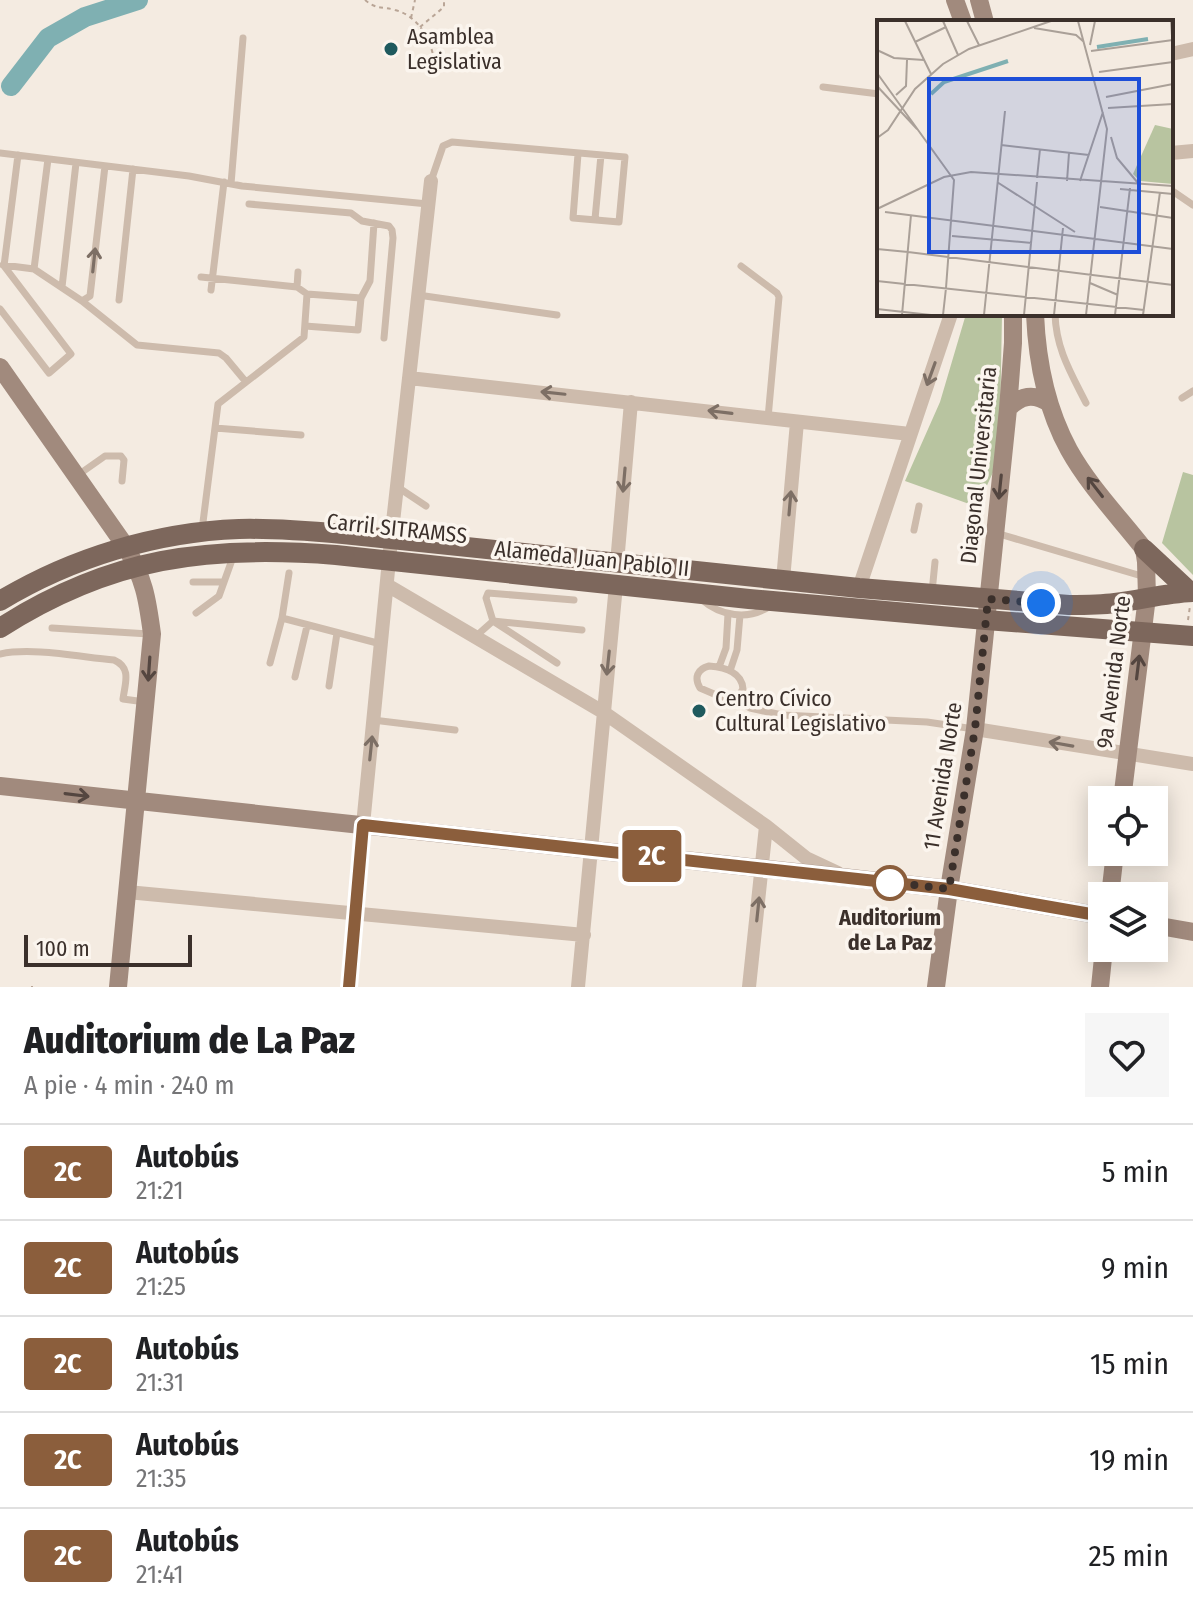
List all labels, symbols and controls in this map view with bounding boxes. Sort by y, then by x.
inset map [877,20,1173,316]
place label: Asamblea Legislativa [407,23,502,75]
marker: Asamblea Legislativa [382,40,400,58]
one-way arrow [87,247,102,274]
one-way arrow [923,361,937,386]
street label: Diagonal Universitaria [955,365,1002,565]
one-way arrow [541,386,567,401]
one-way arrow [707,405,734,420]
one-way arrow [616,466,631,493]
one-way arrow [992,473,1007,500]
one-way arrow [1087,477,1104,498]
one-way arrow [783,490,798,517]
street label: Carril SITRAMSS [325,508,469,549]
street label: Alameda Juan Pablo II [493,535,691,582]
your location [1021,583,1061,623]
street label: 9a Avenida Norte [1091,594,1136,750]
one-way arrow [601,649,616,676]
one-way arrow [1131,654,1146,681]
one-way arrow [141,655,156,682]
place label: Centro Cívico Cultural Legislativo [715,685,886,737]
street label: 11 Avenida Norte [917,700,968,852]
marker: Centro Cívico Cultural Legislativo [690,702,708,720]
one-way arrow [363,735,378,762]
one-way arrow [1048,735,1074,750]
map controls [1088,786,1168,962]
button: locate [1088,786,1168,866]
one-way arrow [64,787,90,802]
line badge: 2C [616,830,688,882]
text: 2C [638,839,666,872]
marker: Auditorium de La Paz [873,866,907,900]
button: layers [1088,882,1168,962]
one-way arrow [750,897,765,923]
place label: Auditorium de La Paz [838,904,941,956]
scale bar [24,931,192,967]
text: 100 m [36,935,90,962]
button: heart [1085,1013,1169,1097]
text: Auditorium de La Paz [24,1017,355,1063]
text: A pie · 4 min · 240 m [24,1070,235,1101]
text: Autobús [136,1139,239,1175]
text: 5 min [1102,1154,1169,1190]
text: 2C [54,1155,82,1188]
text: 21:21 [136,1175,184,1206]
text: Autobús [136,1235,239,1271]
text: 9 min [1101,1250,1169,1286]
text: 2C [54,1251,82,1284]
text: 21:25 [136,1271,186,1302]
text: Autobús [136,1331,239,1367]
text: 15 min [1090,1346,1169,1382]
text: 2C [54,1347,82,1380]
text: 21:31 [136,1367,184,1398]
text: Autobús [136,1427,239,1463]
text: 19 min [1089,1442,1169,1478]
text: 2C [54,1443,82,1476]
text: 21:35 [136,1463,186,1494]
text: Autobús [136,1523,239,1559]
text: 25 min [1089,1538,1169,1574]
text: 2C [54,1539,82,1572]
text: 21:41 [136,1559,184,1590]

